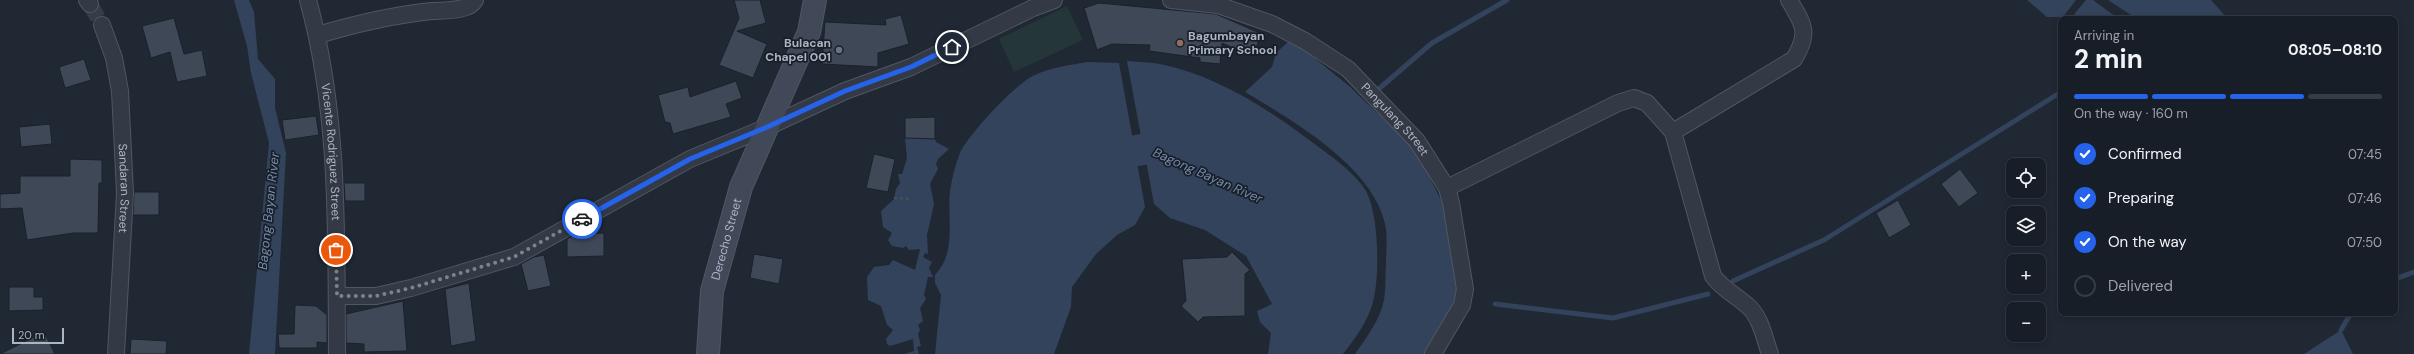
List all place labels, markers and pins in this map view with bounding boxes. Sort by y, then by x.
place label: Bagumbayan Primary School [1188,28,1277,58]
pin [935,30,969,64]
place label: Bulacan Chapel 001 [765,35,831,65]
marker: Bagumbayan Primary School [1175,38,1185,48]
marker: Bulacan Chapel 001 [834,45,844,55]
pin [319,233,353,267]

